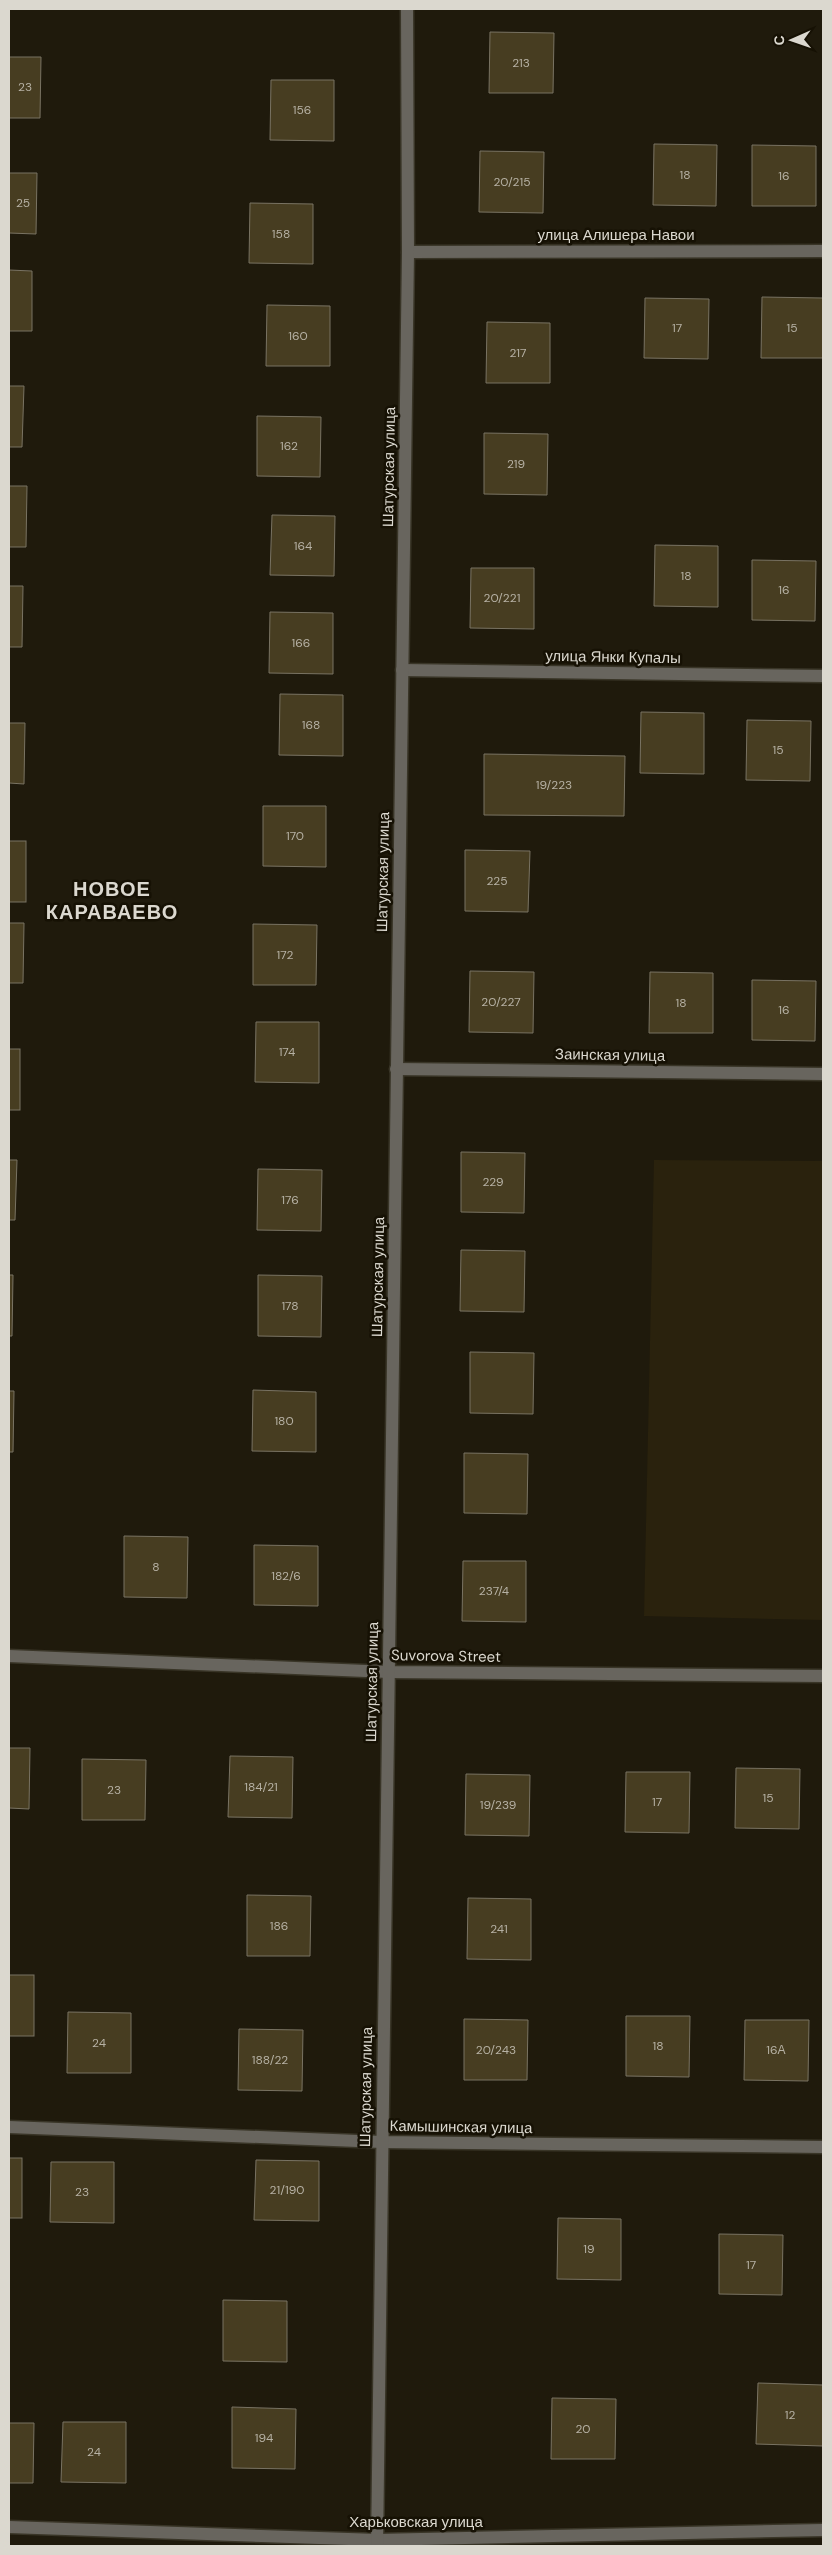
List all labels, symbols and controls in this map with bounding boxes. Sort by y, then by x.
north arrow [767,15,817,65]
text: С [770,35,788,46]
house number: 213 [512,55,530,71]
house number: 23 [18,79,32,95]
house number: 156 [293,102,311,118]
house number: 18 [679,167,691,183]
house number: 16 [778,168,790,184]
house number: 20/215 [493,174,531,190]
house number: 25 [16,195,30,211]
street label: улица Алишера Навои [537,225,695,245]
house number: 158 [272,226,290,242]
house number: 17 [672,320,682,336]
house number: 15 [786,320,798,336]
house number: 160 [288,328,308,344]
house number: 217 [509,345,527,361]
street label: Шатурская улица [378,406,400,527]
house number: 162 [280,438,298,454]
house number: 219 [507,456,525,472]
house number: 164 [294,538,312,554]
house number: 18 [680,568,692,584]
house number: 16 [778,582,790,598]
house number: 20/221 [484,590,520,606]
house number: 166 [292,635,310,651]
street label: улица Янки Купалы [545,646,681,668]
house number: 168 [302,717,320,733]
house number: 15 [772,742,784,758]
house number: 19/223 [536,777,572,793]
street label: Шатурская улица [372,811,394,932]
house number: 170 [286,828,304,844]
house number: 225 [486,873,508,889]
district label: НОВОЕ КАРАВАЕВО [46,876,178,925]
house number: 172 [277,947,293,963]
house number: 20/227 [481,994,521,1010]
house number: 18 [675,995,687,1011]
house number: 16 [778,1002,790,1018]
house number: 174 [279,1044,295,1060]
street label: Заинская улица [555,1044,666,1066]
house number: 229 [482,1174,504,1190]
house number: 176 [281,1192,299,1208]
street label: Шатурская улица [367,1216,389,1337]
house number: 178 [281,1298,299,1314]
house number: 180 [274,1413,294,1429]
house number: 8 [152,1559,160,1575]
house number: 182/6 [271,1568,301,1584]
house number: 237/4 [479,1583,509,1599]
street label: Шатурская улица [361,1621,383,1742]
street label: Suvorova Street [391,1645,501,1667]
house number: 184/21 [244,1779,278,1795]
house number: 23 [107,1782,121,1798]
house number: 15 [762,1790,774,1806]
house number: 17 [652,1794,662,1810]
house number: 19/239 [480,1797,516,1813]
house number: 186 [270,1918,288,1934]
house number: 241 [490,1921,508,1937]
street label: Шатурская улица [355,2026,377,2147]
house number: 24 [92,2035,106,2051]
house number: 18 [652,2038,664,2054]
house number: 20/243 [476,2042,516,2058]
house number: 16А [766,2042,786,2058]
house number: 188/22 [252,2052,288,2068]
street label: Камышинская улица [389,2116,533,2138]
house number: 21/190 [270,2182,304,2198]
house number: 23 [75,2184,89,2200]
house number: 19 [583,2241,595,2257]
house number: 17 [746,2257,756,2273]
house number: 12 [785,2407,795,2423]
house number: 20 [575,2421,591,2437]
house number: 194 [255,2430,273,2446]
house number: 24 [87,2444,101,2460]
street label: Харьковская улица [349,2512,483,2532]

